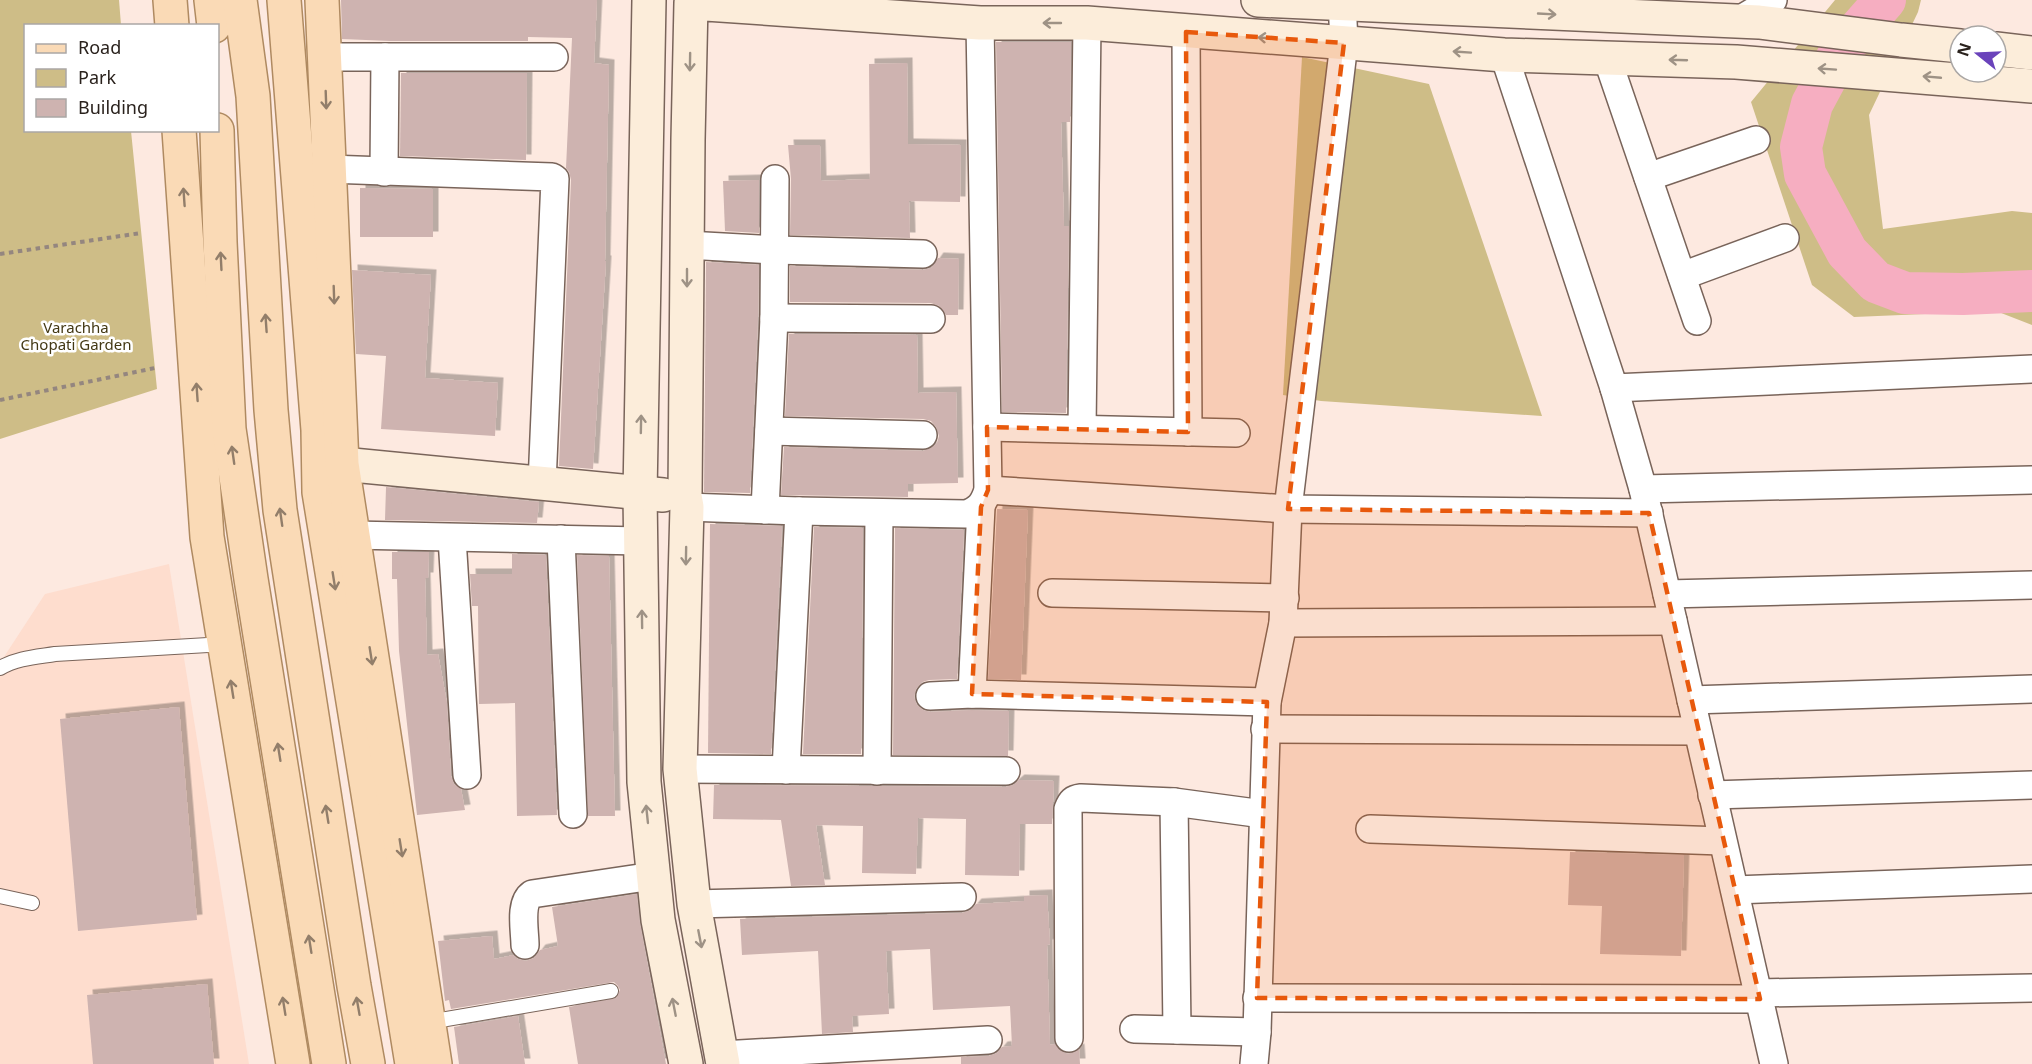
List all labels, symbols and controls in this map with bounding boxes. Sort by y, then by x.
one-way arrow [1536,8,1556,19]
one-way arrow [1042,17,1062,29]
legend [24,24,219,132]
north arrow [1948,24,2008,84]
one-way arrow [1258,32,1278,43]
text: Road [78,35,121,59]
text: N [1951,40,1976,59]
one-way arrow [1452,46,1472,57]
one-way arrow [684,51,695,71]
one-way arrow [1668,54,1688,66]
one-way arrow [1818,63,1838,74]
text: Park [78,65,116,89]
one-way arrow [1922,71,1942,82]
one-way arrow [321,90,332,110]
text: Building [78,95,148,119]
one-way arrow [178,188,189,208]
one-way arrow [215,251,226,271]
one-way arrow [681,267,693,287]
one-way arrow [329,285,340,305]
one-way arrow [260,314,271,334]
park label: Varachha Chopati Garden [21,317,131,354]
one-way arrow [192,382,203,402]
one-way arrow [636,414,647,434]
one-way arrow [228,446,239,465]
one-way arrow [276,508,287,528]
one-way arrow [680,546,692,566]
one-way arrow [328,571,339,590]
one-way arrow [636,609,648,629]
one-way arrow [366,645,377,665]
one-way arrow [226,680,237,700]
one-way arrow [273,742,284,762]
one-way arrow [322,804,333,824]
one-way arrow [641,804,652,824]
one-way arrow [396,838,407,858]
one-way arrow [695,929,706,948]
one-way arrow [304,935,315,954]
one-way arrow [278,997,289,1017]
one-way arrow [352,997,363,1017]
one-way arrow [668,997,679,1017]

